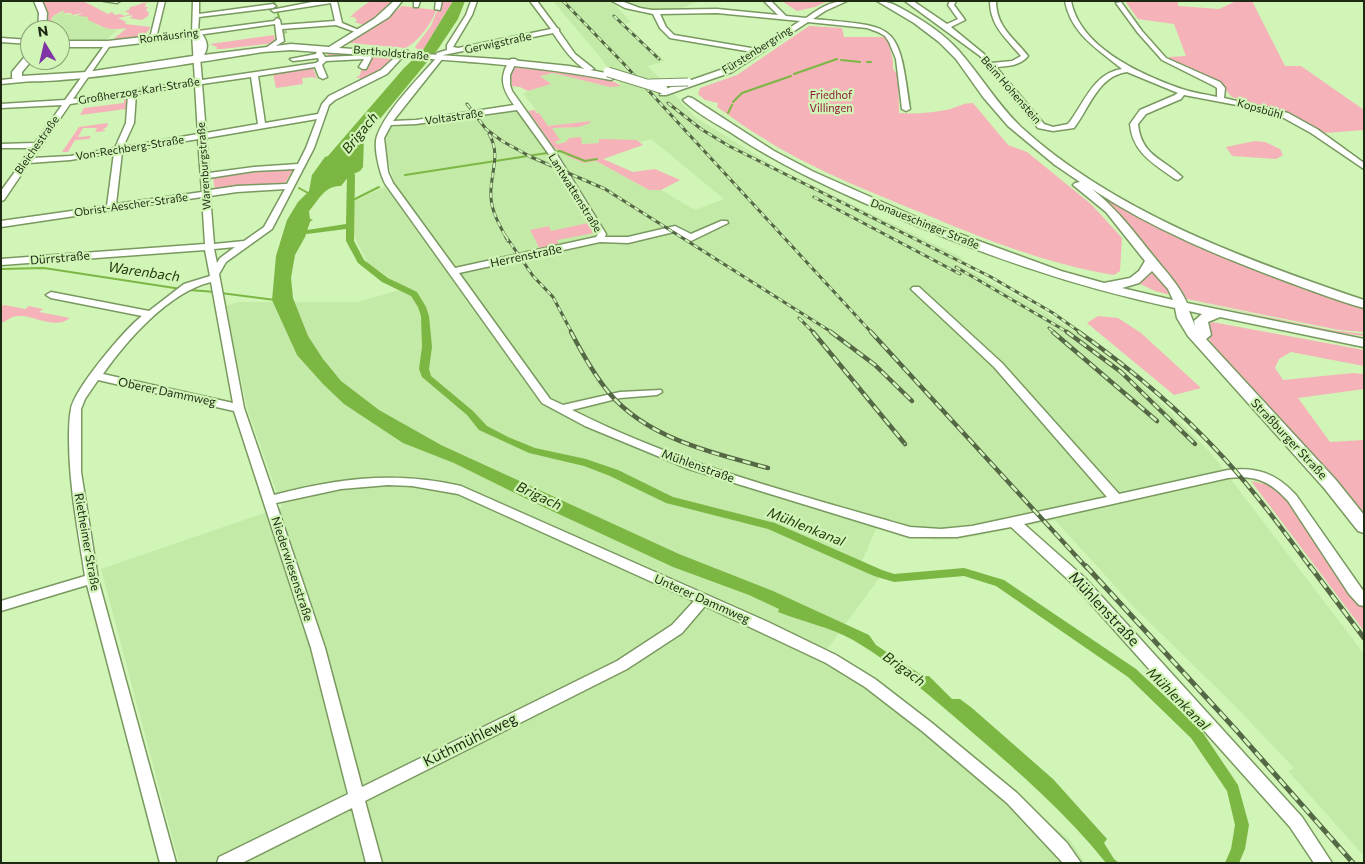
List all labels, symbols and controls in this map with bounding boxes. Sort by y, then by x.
north arrow [20,20,70,70]
text: N [36,21,49,40]
street label: Fürstenbergring [720,23,794,77]
street label: Romäusring [139,26,199,46]
street label: Gerwigstraße [463,29,533,57]
street label: Bertholdstraße [353,43,429,63]
street label: Beim Hohenstein [978,54,1044,126]
street label: Großherzog-Karl-Straße [77,75,201,107]
park label: Friedhof Villingen [809,88,853,114]
street label: Kopsbühl [1236,96,1284,122]
street label: Voltastraße [424,106,484,128]
water label: Brigach [338,109,382,157]
street label: Bleichestraße [12,113,62,177]
street label: Warenburgstraße [194,122,214,210]
street label: Von-Rechberg-Straße [75,133,185,163]
street label: Lantwattenstraße [545,151,605,235]
street label: Obrist-Aescher-Straße [73,190,189,220]
street label: Donaueschinger Straße [869,196,981,252]
street label: Herrenstraße [489,241,563,271]
street label: Dürrstraße [30,248,90,268]
water label: Warenbach [107,259,181,285]
street label: Oberer Dammweg [117,375,217,409]
street label: Straßburger Straße [1248,396,1330,482]
street label: Mühlenstraße [660,446,736,486]
water label: Brigach [514,478,564,514]
street label: Rietheimer Straße [71,492,103,592]
water label: Mühlenkanal [765,504,847,550]
street label: Niederwiesenstraße [268,515,316,623]
street label: Mühlenstraße [1065,568,1143,650]
street label: Unterer Dammweg [652,571,752,627]
water label: Brigach [880,648,928,690]
water label: Mühlenkanal [1143,664,1213,734]
street label: Kuthmühleweg [420,709,520,771]

